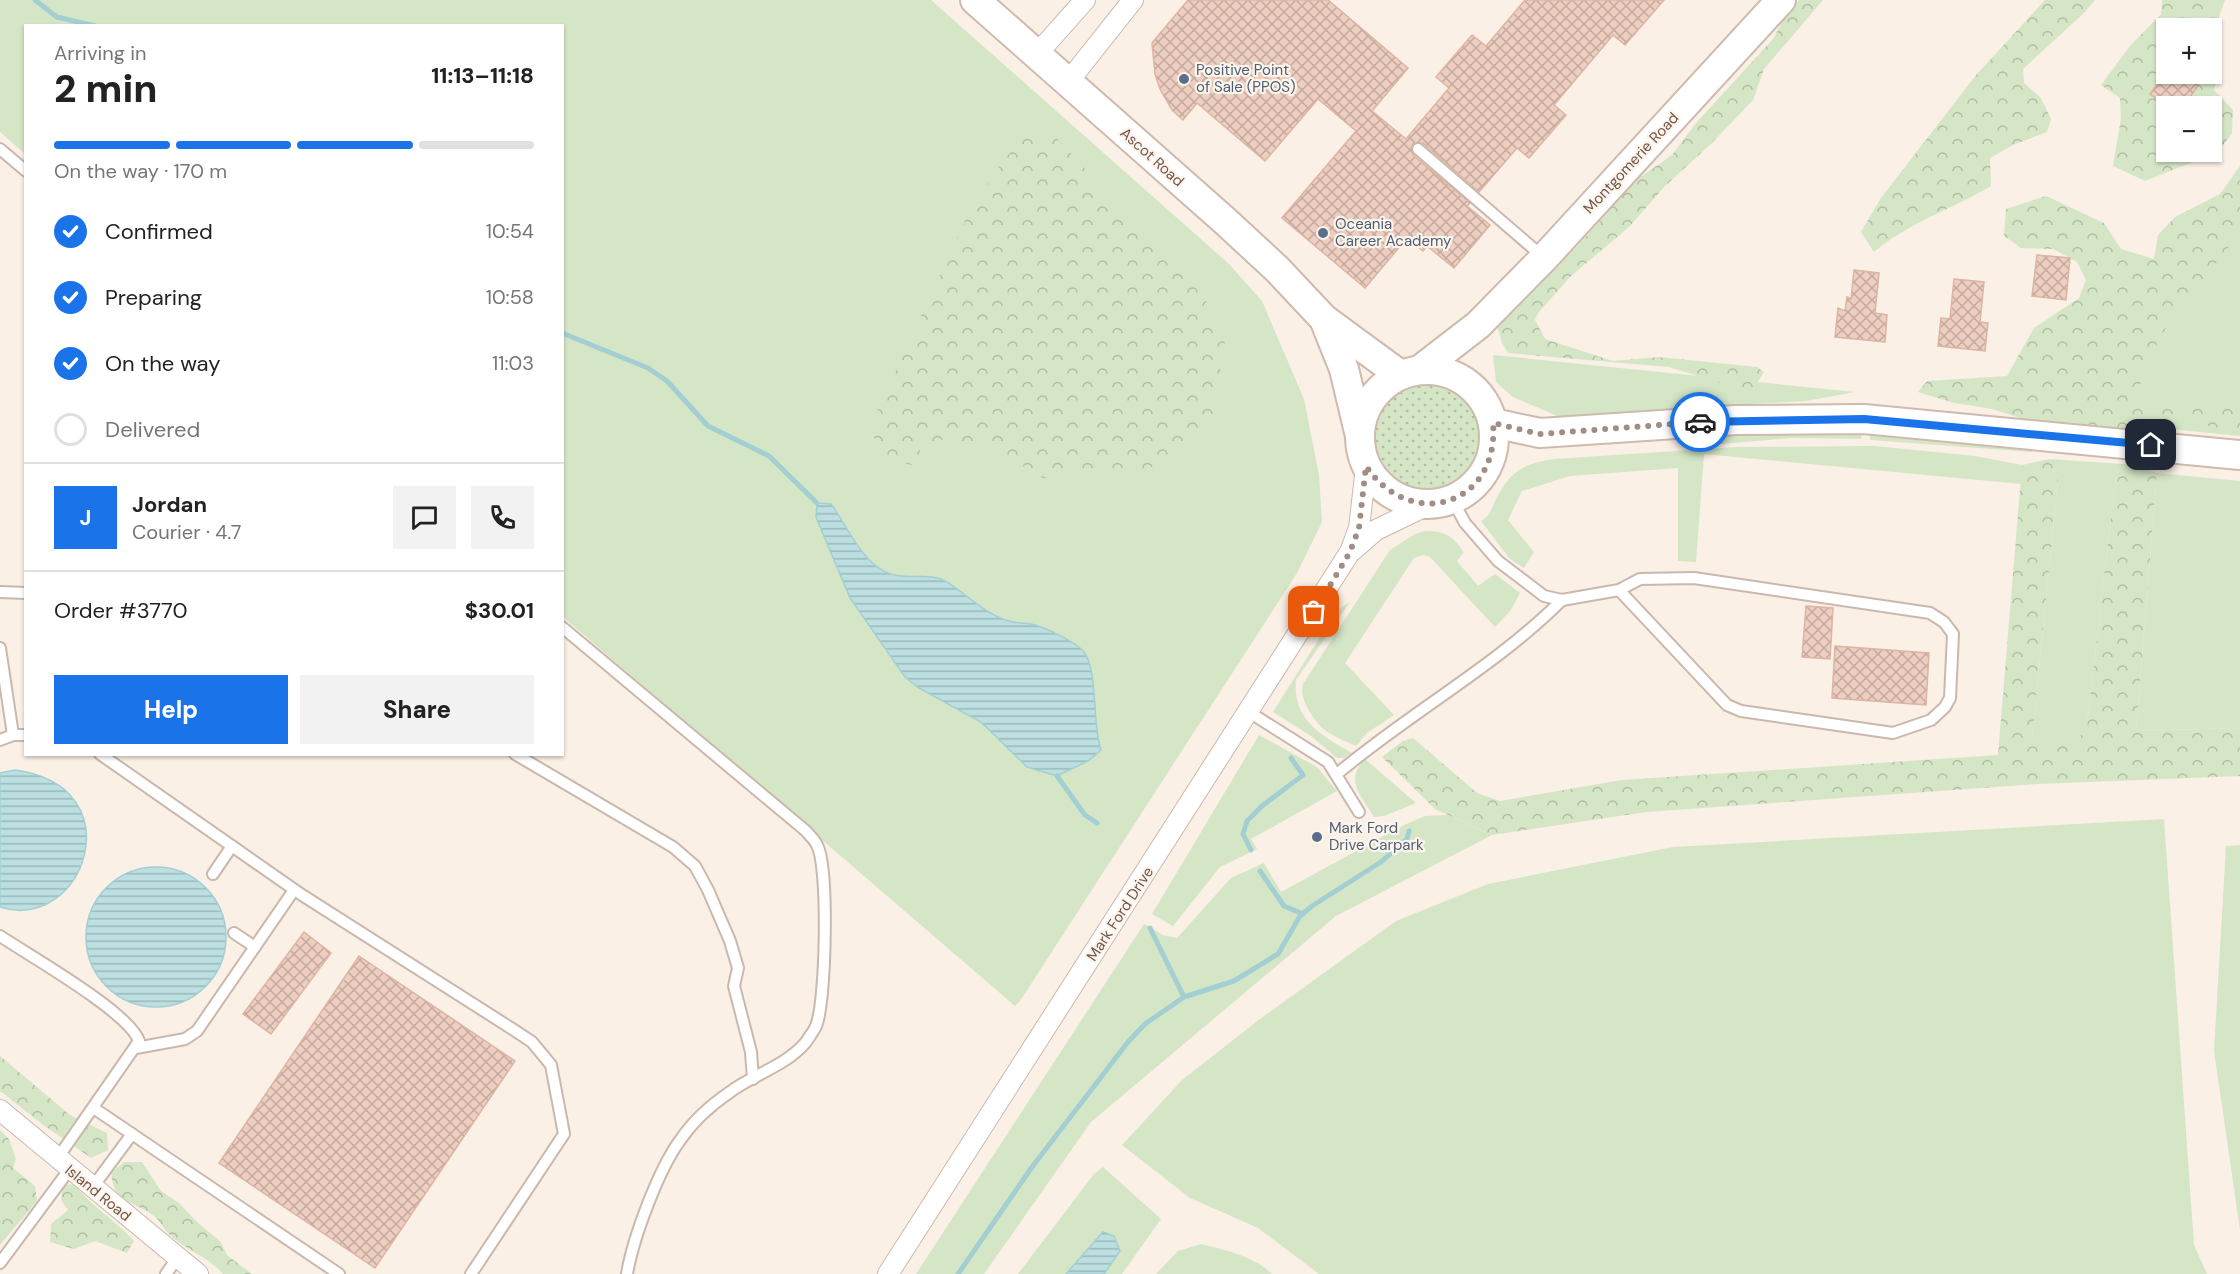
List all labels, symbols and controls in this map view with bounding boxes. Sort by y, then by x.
map controls [2156,18,2222,162]
button: + [2156,18,2222,84]
text: Arriving in [54,40,146,66]
place label: Positive Point of Sale (PPOS) [1196,60,1296,97]
text: 11:13–11:18 [431,61,534,90]
text: 2 min [54,63,158,114]
marker: Positive Point of Sale (PPOS) [1177,72,1191,86]
button: − [2156,96,2222,162]
street label: Montgomerie Road [1579,108,1683,218]
street label: Ascot Road [1116,123,1188,191]
text: On the way · 170 m [54,158,227,184]
place label: Oceania Career Academy [1335,214,1452,251]
icon: check [54,215,87,248]
text: Confirmed [105,217,213,246]
text: 10:54 [486,218,534,244]
marker: Oceania Career Academy [1316,226,1330,240]
icon: check [54,281,87,314]
text: Preparing [105,283,202,312]
text: 10:58 [486,284,534,310]
icon: check [54,347,87,380]
text: On the way [105,349,220,378]
text: 11:03 [492,350,534,376]
courier [1670,392,1730,452]
icon: car [1684,406,1717,439]
text: Delivered [105,415,200,444]
pin [2125,419,2176,470]
icon: home [2134,428,2167,461]
button: chat [393,486,456,549]
button: phone [471,486,534,549]
text: Jordan [132,490,207,519]
text: J [80,503,91,532]
text: Courier · 4.7 [132,519,241,545]
pin [1288,586,1339,637]
icon: bag [1297,595,1330,628]
text: Order #3770 [54,596,188,625]
text: $30.01 [465,596,534,625]
button: Help [54,675,288,744]
button: Share [300,675,534,744]
place label: Mark Ford Drive Carpark [1329,818,1424,855]
marker: Mark Ford Drive Carpark [1310,830,1324,844]
street label: Mark Ford Drive [1082,863,1158,965]
street label: Island Road [61,1160,135,1226]

